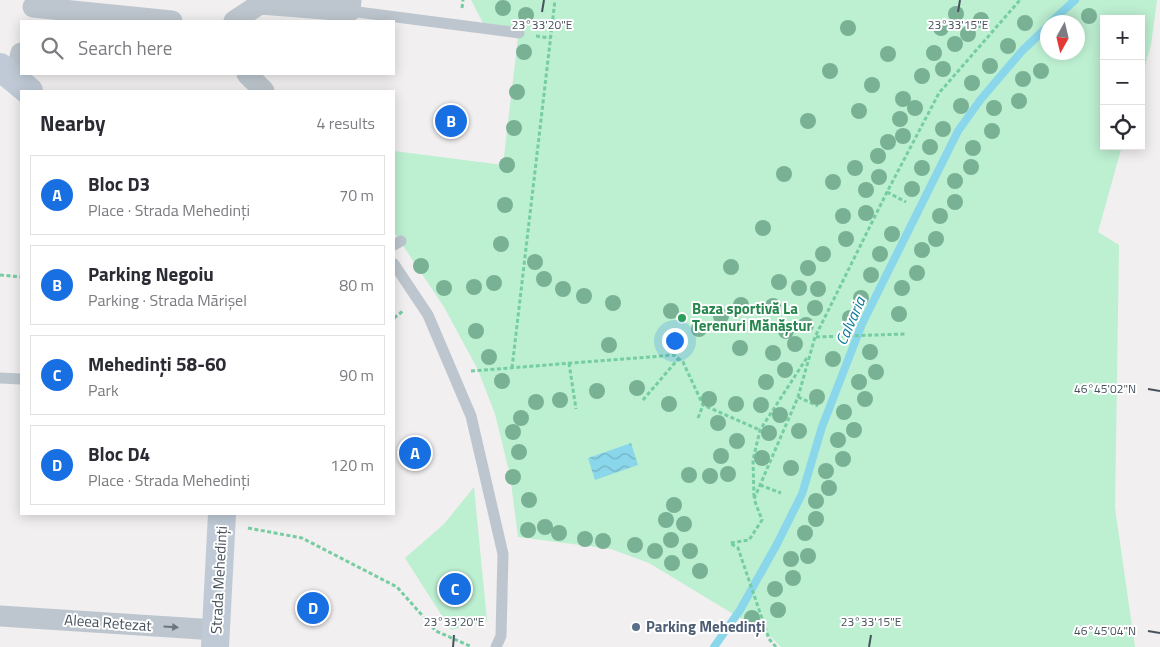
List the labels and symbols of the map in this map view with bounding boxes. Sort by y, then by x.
text: 23°33'20"E [512,15,573,34]
text: 23°33'15"E [928,15,989,34]
north arrow [1040,15,1085,60]
pin: B [435,102,467,140]
water label: Calvaria [829,292,872,349]
place label: Baza sportivă La Terenuri Mănăștur [692,297,812,337]
marker: Baza sportivă La Terenuri Mănăștur [676,312,688,324]
your location [662,328,688,354]
text: 46°45'02"N [1074,379,1136,398]
pin: A [399,434,431,472]
street label: Strada Mehedinți [204,525,233,635]
pin: C [439,570,471,608]
pin: D [297,589,329,627]
street label: Aleea Retezat [64,608,153,637]
text: 23°33'20"E [424,612,485,631]
text: 23°33'15"E [841,612,902,631]
place label: Parking Mehedinți [646,615,765,638]
marker: Parking Mehedinți [630,621,642,633]
text: 46°45'04"N [1074,621,1136,640]
one-way arrow [163,624,179,632]

